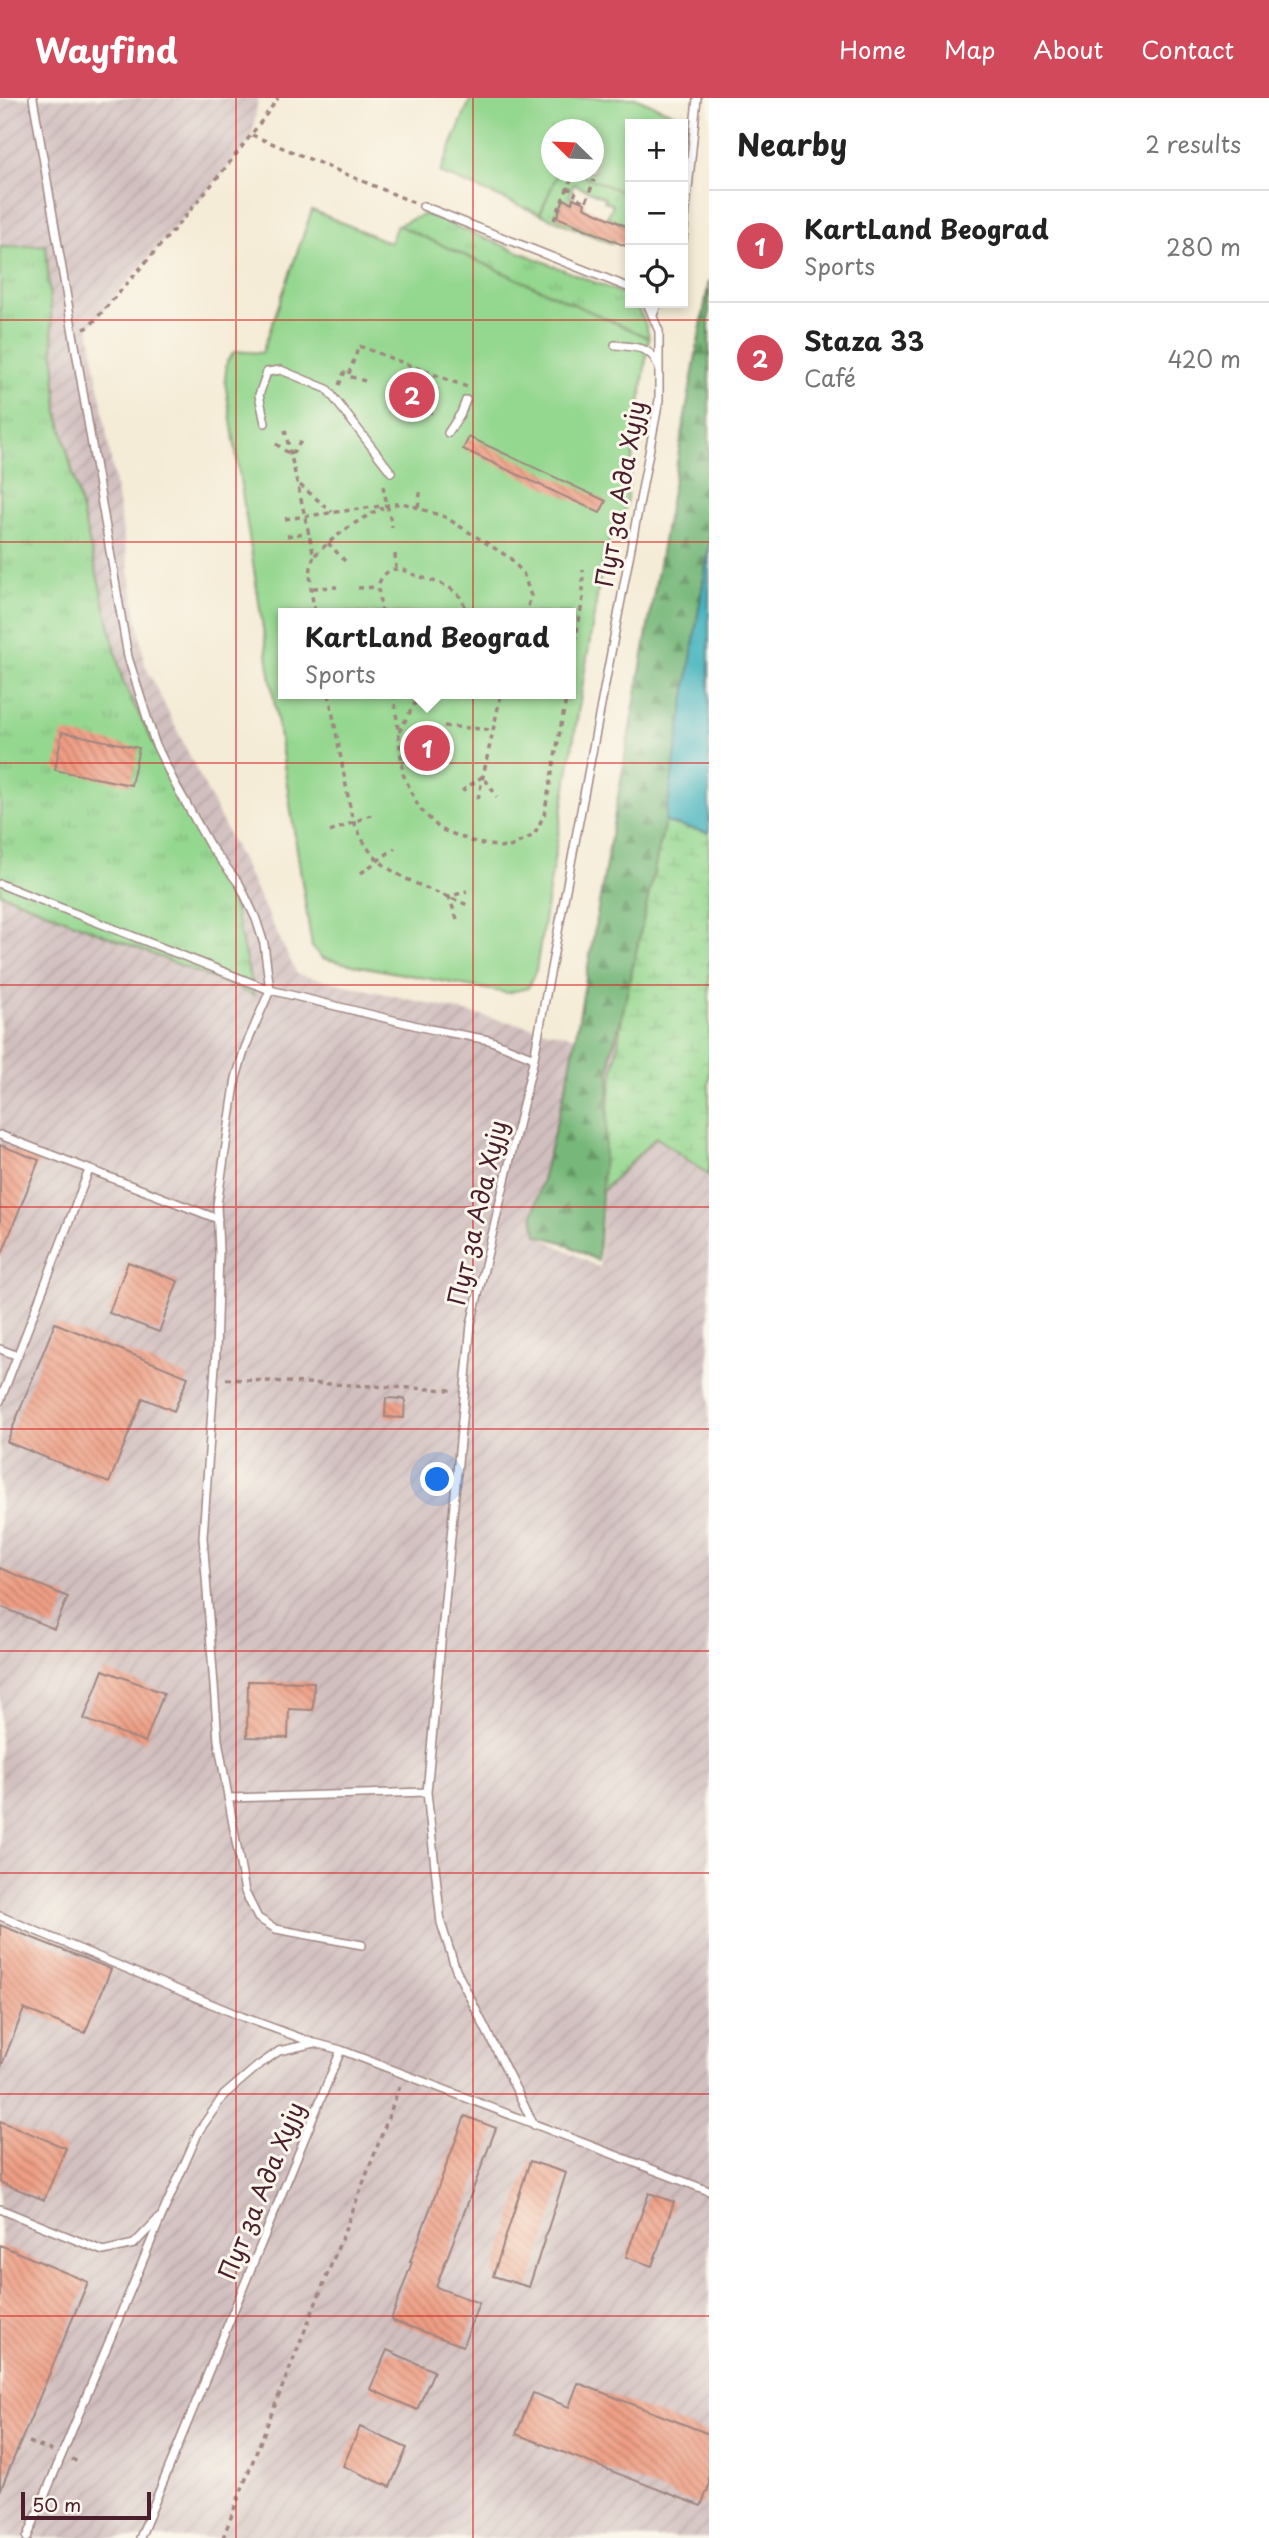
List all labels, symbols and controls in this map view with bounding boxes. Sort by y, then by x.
text: Wayfind [35,24,178,74]
text: Home [839,31,906,67]
text: Map [944,31,995,67]
text: About [1033,31,1103,67]
text: Contact [1141,31,1234,67]
north arrow [541,119,604,182]
map controls [625,119,688,308]
button: + [625,119,688,182]
text: Nearby [737,121,847,166]
text: 2 results [1145,126,1241,161]
button: − [625,182,688,245]
text: KartLand Beograd [804,209,1049,248]
text: 1 [755,229,766,264]
text: 280 m [1166,229,1241,264]
button: locate [625,245,688,308]
text: Sports [804,248,875,283]
text: Staza 33 [804,321,924,360]
text: 2 [752,341,768,376]
text: 420 m [1167,341,1241,376]
text: Café [804,360,856,395]
pin: 2 [389,369,435,421]
street label: Пут за Ада Хују [585,398,653,590]
popup [278,608,576,699]
text: KartLand Beograd [305,617,549,656]
text: Sports [305,656,376,691]
pin: 1 [404,722,450,774]
street label: Пут за Ада Хују [437,1117,515,1309]
your location [420,1462,454,1496]
street label: Пут за Ада Хују [208,2096,312,2284]
scale bar [21,2489,150,2521]
text: 50 m [32,2490,81,2518]

